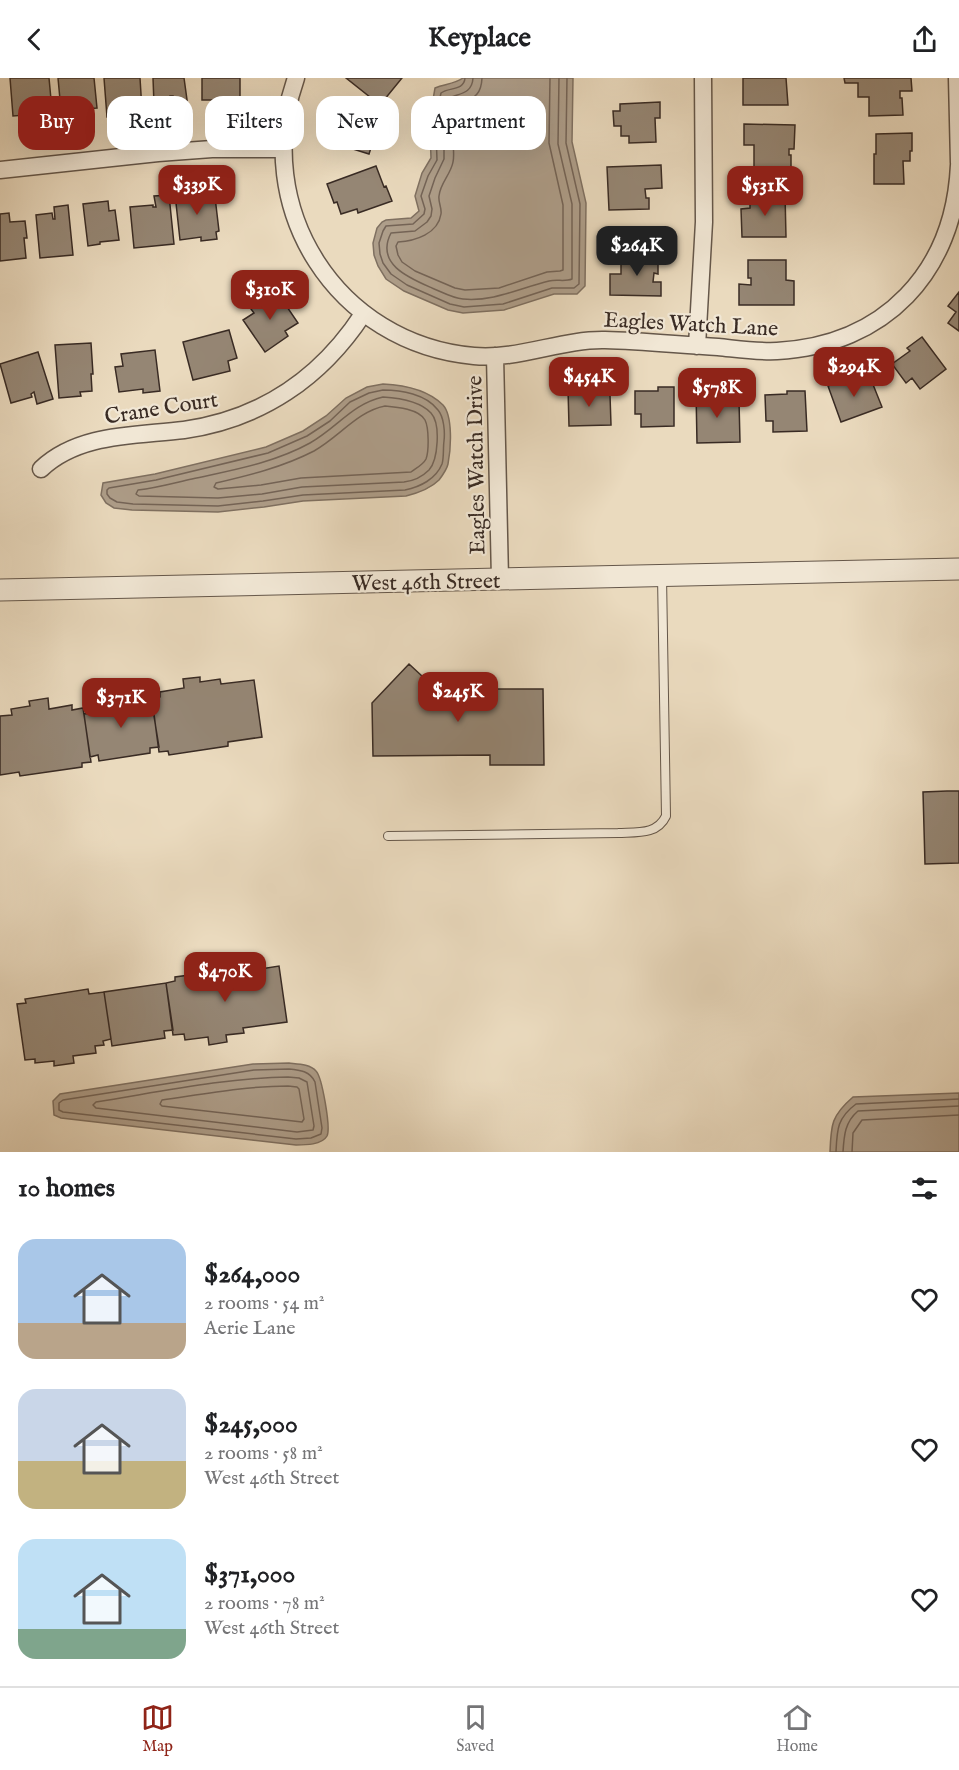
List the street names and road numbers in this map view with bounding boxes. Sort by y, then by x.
street label: Eagles Watch Lane [603,306,779,344]
street label: Eagles Watch Drive [461,375,493,555]
street label: Crane Court [103,386,220,432]
street label: West 46th Street [351,568,501,598]

